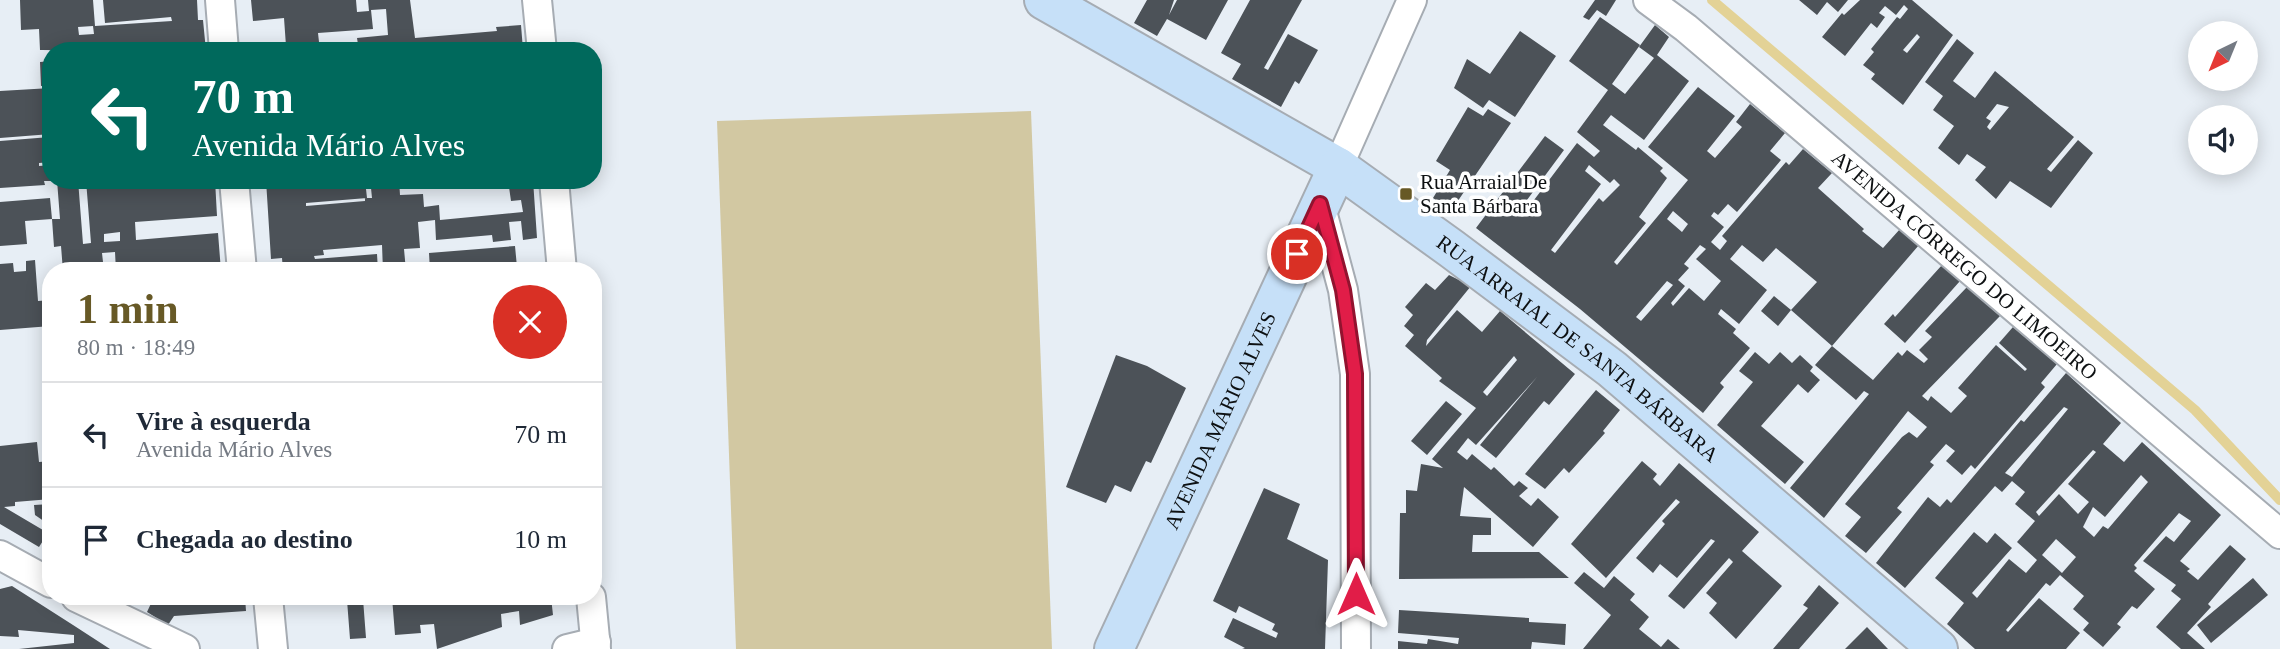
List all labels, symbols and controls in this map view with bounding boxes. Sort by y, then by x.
north arrow [2188,21,2258,91]
map controls [2188,21,2258,175]
text: 70 m [192,69,294,124]
icon: left [77,70,168,161]
button: sound [2188,105,2258,175]
text: Avenida Mário Alves [192,127,465,163]
street label: AVENIDA CÓRREGO DO LIMOEIRO [1827,146,2102,385]
place label: Rua Arraial De Santa Bárbara [1420,170,1547,218]
marker: Rua Arraial De Santa Bárbara [1398,186,1414,202]
pin [1267,224,1327,284]
street label: RUA ARRAIAL DE SANTA BÁRBARA [1432,230,1724,468]
icon: arrive [1278,235,1316,273]
button: close [493,285,567,359]
text: 1 min [77,286,179,332]
street label: AVENIDA MÁRIO ALVES [1159,308,1281,533]
text: 80 m · 18:49 [77,335,195,360]
text: Vire à esquerda [136,407,311,436]
icon: left [77,416,115,454]
text: 70 m [514,420,567,449]
text: Avenida Mário Alves [136,437,332,462]
icon: arrive [77,521,115,559]
text: Chegada ao destino [136,525,353,554]
text: 10 m [514,525,567,554]
position arrow [1319,557,1393,631]

